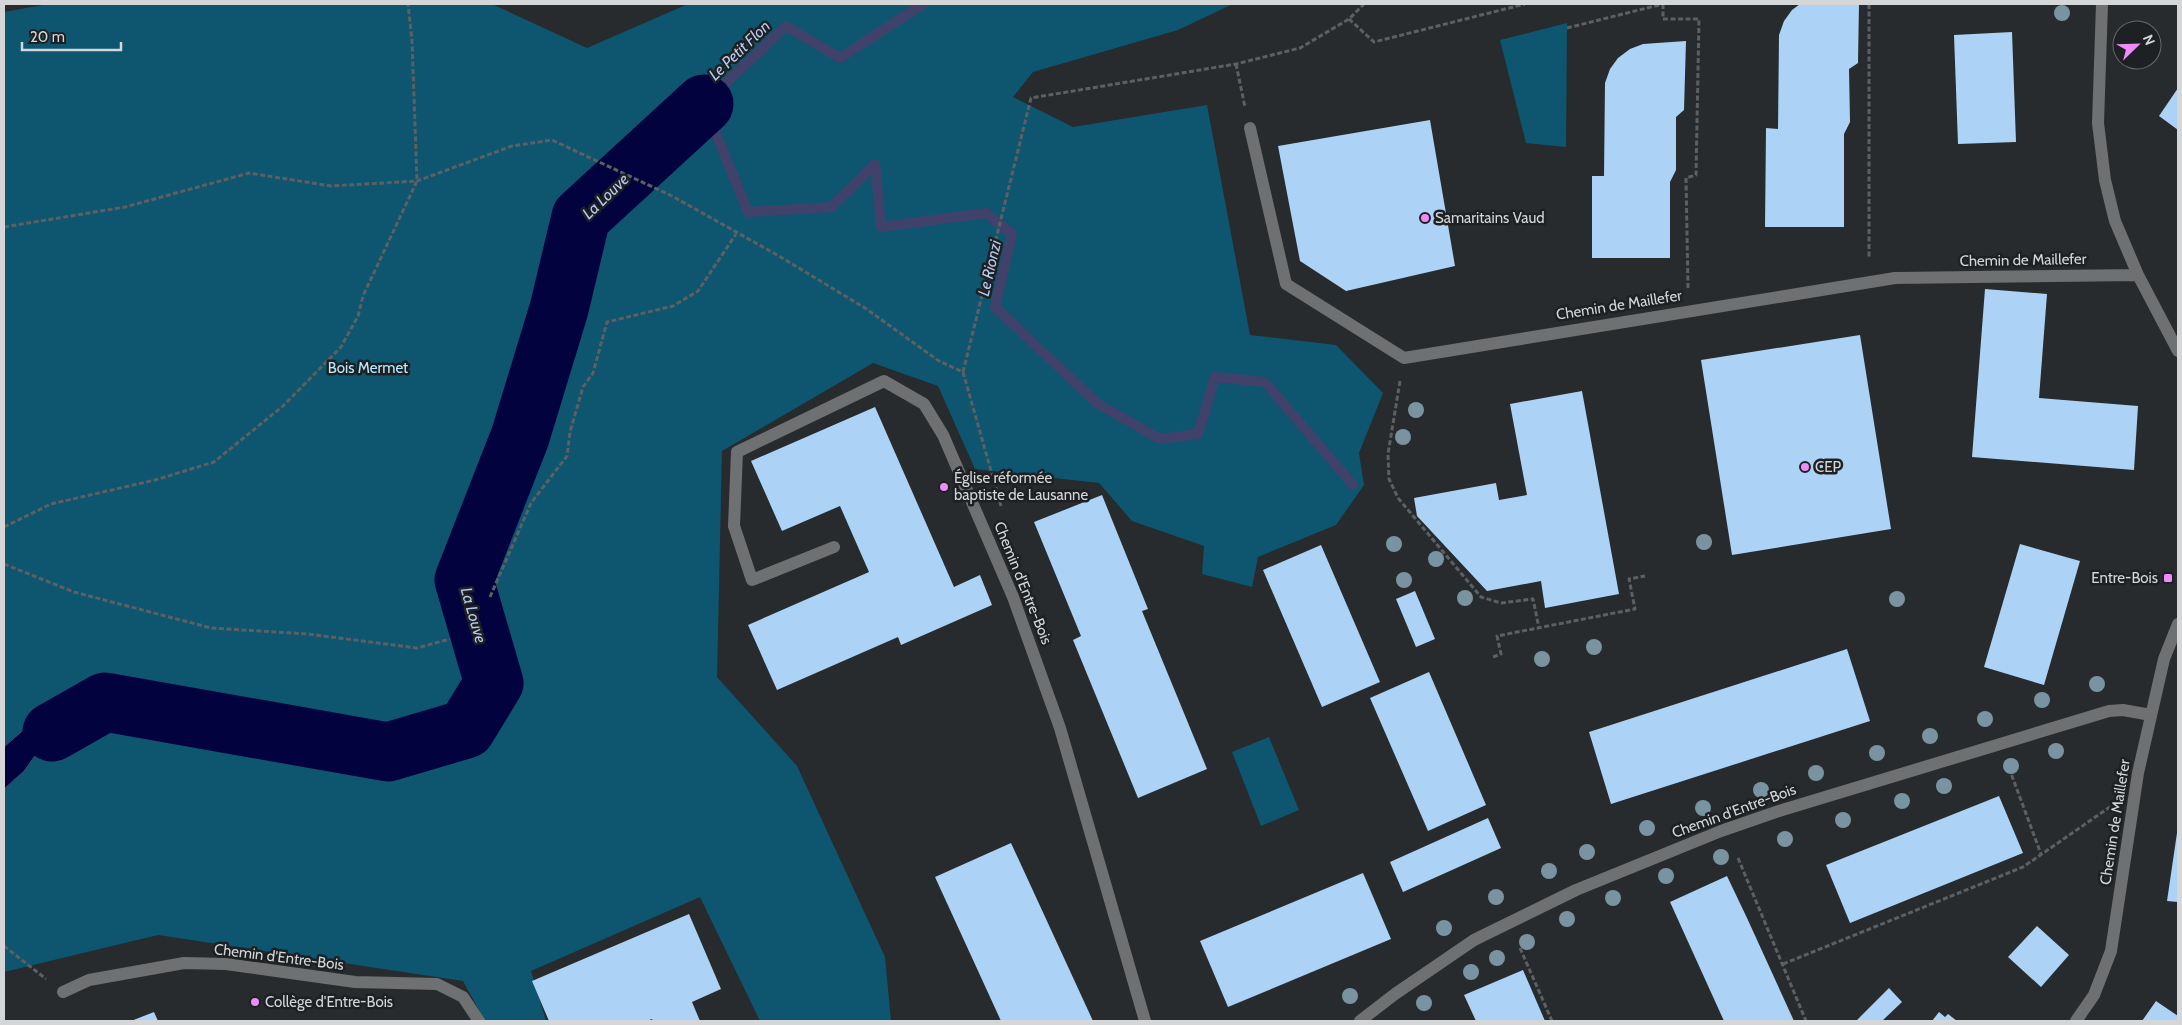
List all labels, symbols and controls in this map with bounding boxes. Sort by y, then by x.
water label: Le Petit Flon [705,16,774,84]
scale bar [22,20,121,52]
north arrow [2112,20,2162,70]
text: 20 m [30,28,65,46]
text: N [2139,32,2159,48]
water label: La Louve [578,170,632,223]
place label: Samaritains Vaud [1435,209,1545,227]
marker: Samaritains Vaud [1419,212,1431,224]
water label: Le Rionzi [974,238,1005,298]
street label: Chemin de Maillefer [1959,250,2087,270]
street label: Chemin de Maillefer [1555,286,1683,324]
park label: Bois Mermet [328,359,408,377]
place label: CEP [1815,458,1842,476]
marker: CEP [1799,461,1811,473]
place label: Église réformée baptiste de Lausanne [954,468,1088,504]
marker: Église réformée baptiste de Lausanne [938,481,950,493]
street label: Chemin d'Entre-Bois [990,519,1056,647]
place label: Entre-Bois [2091,569,2158,587]
marker: Entre-Bois [2162,572,2174,584]
water label: La Louve [457,585,491,645]
street label: Chemin de Maillefer [2096,758,2134,886]
street label: Chemin d'Entre-Bois [1669,780,1799,842]
street label: Chemin d'Entre-Bois [213,940,345,974]
place label: Collège d'Entre-Bois [265,993,393,1011]
marker: Collège d'Entre-Bois [249,996,261,1008]

